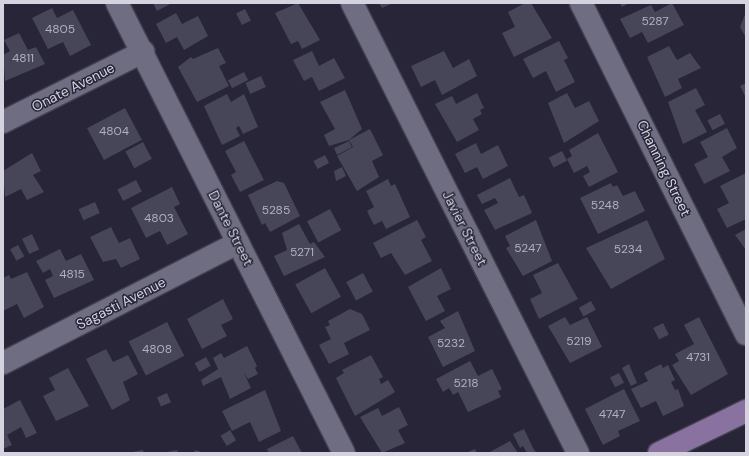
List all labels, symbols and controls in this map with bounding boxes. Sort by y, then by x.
house number: 5287 [641,15,669,29]
house number: 4805 [45,23,75,37]
house number: 4811 [12,52,34,66]
street label: Onate Avenue [29,59,117,115]
street label: Channing Street [634,117,694,219]
house number: 4804 [99,125,129,139]
street label: Dante Street [205,188,257,268]
street label: Javier Street [439,188,491,268]
house number: 5248 [591,199,619,213]
house number: 5285 [262,204,290,218]
house number: 4803 [144,212,174,226]
house number: 5247 [514,242,542,256]
house number: 5234 [614,243,642,257]
house number: 5271 [290,246,314,260]
house number: 4815 [59,268,85,282]
street label: Sagasti Avenue [74,273,168,333]
house number: 5219 [566,335,592,349]
house number: 5232 [437,337,465,351]
house number: 4808 [142,343,172,357]
house number: 4731 [686,351,710,365]
house number: 5218 [453,377,479,391]
house number: 4747 [599,408,625,422]

